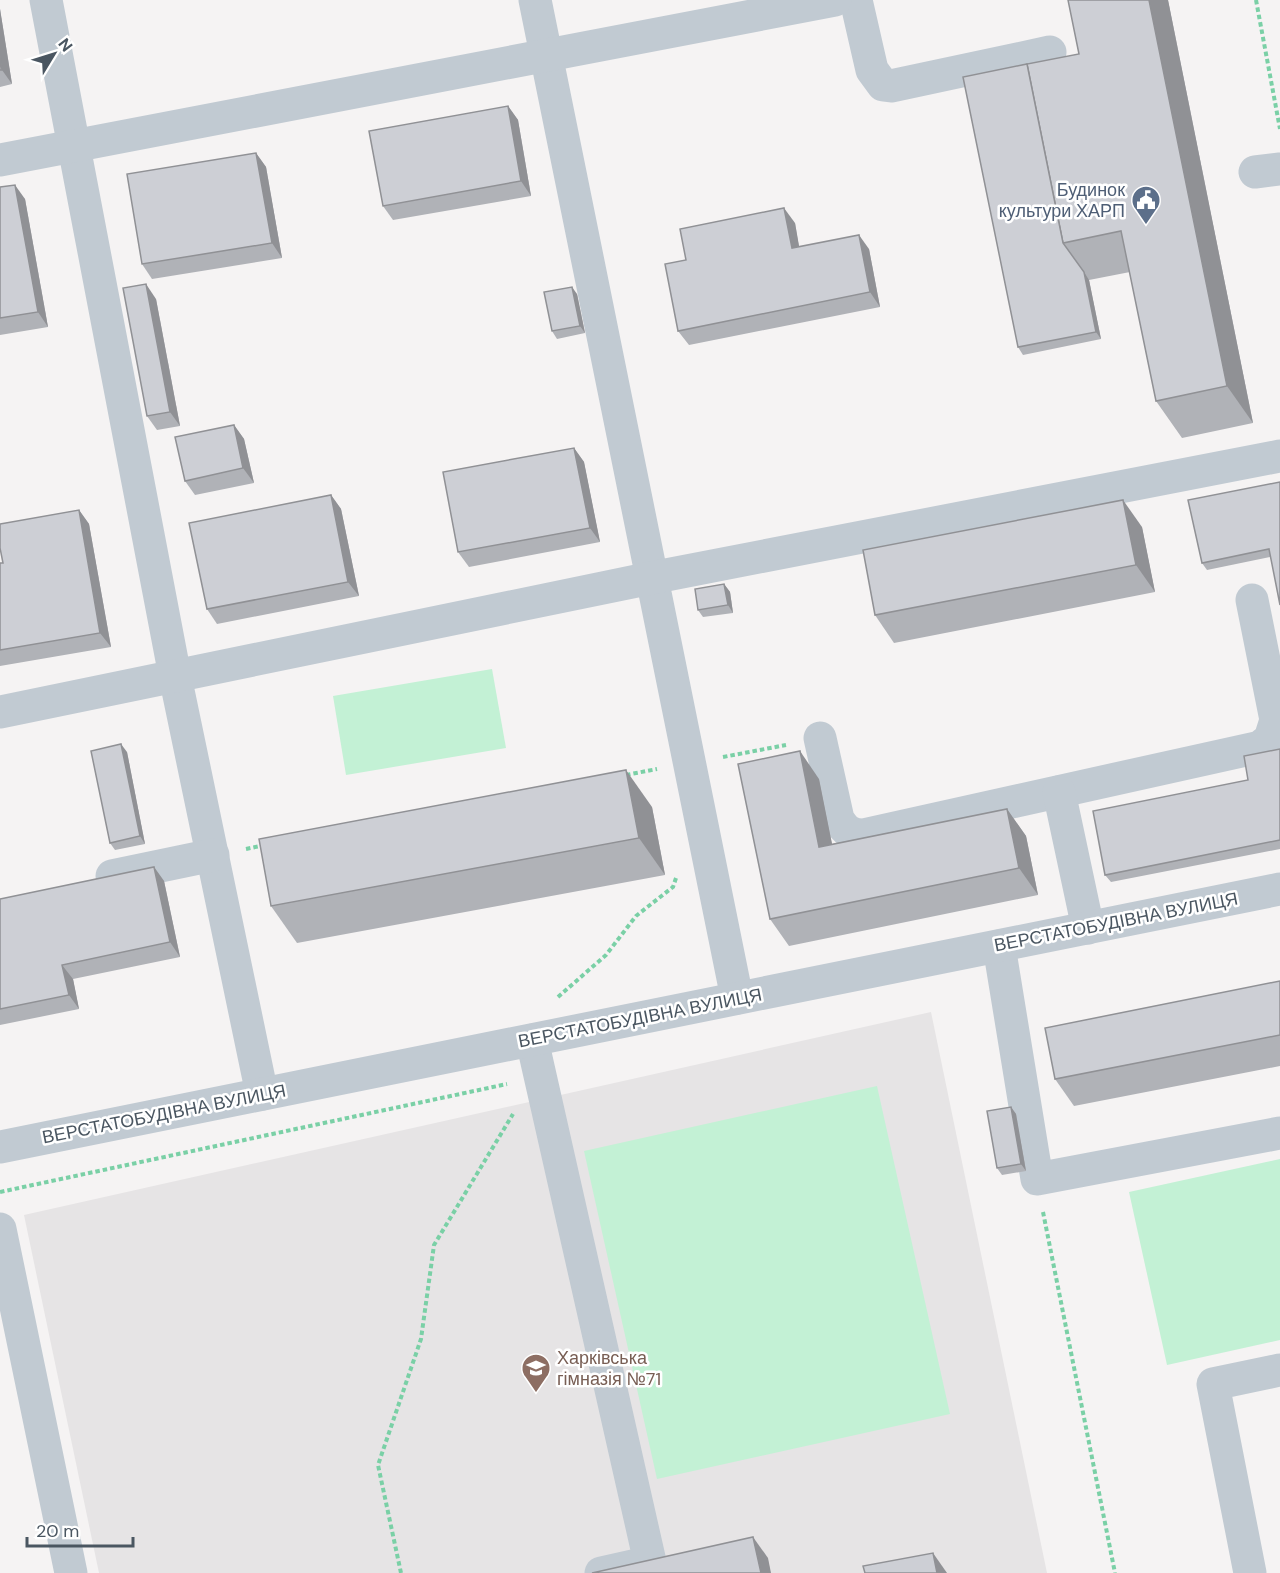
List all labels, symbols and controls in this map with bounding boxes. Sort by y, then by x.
north arrow [24,24,84,84]
text: N [54,34,77,56]
place label: Будинок культури ХАРП [999,178,1125,223]
public building icon: Будинок культури ХАРП [1130,184,1162,226]
street label: ВЕРСТАТОБУДІВНА ВУЛИЦЯ [992,887,1240,957]
street label: ВЕРСТАТОБУДІВНА ВУЛИЦЯ [516,983,764,1053]
street label: ВЕРСТАТОБУДІВНА ВУЛИЦЯ [40,1079,288,1149]
place label: Харківська гімназія №71 [557,1346,661,1391]
school or university icon: Харківська гімназія №71 [520,1352,552,1394]
scale bar [27,1510,134,1548]
text: 20 m [36,1519,79,1543]

